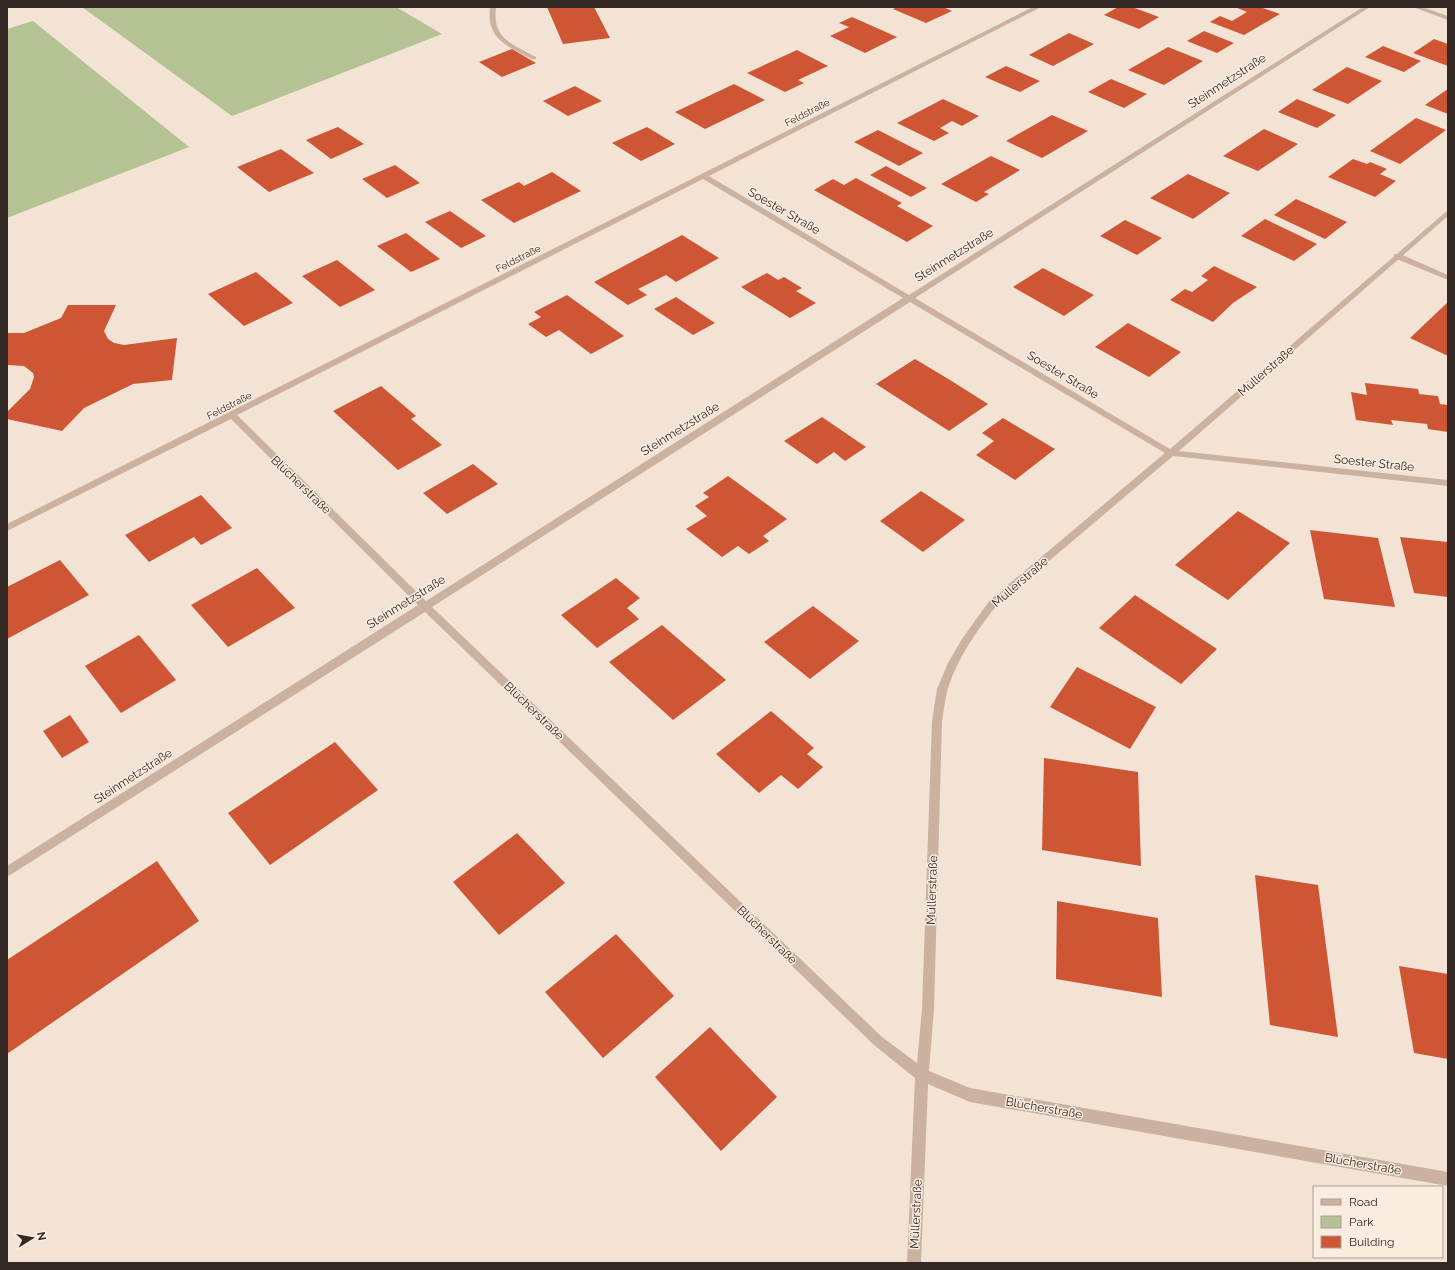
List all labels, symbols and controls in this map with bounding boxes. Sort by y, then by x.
street label: Steinmetzstraße [1185,51,1269,111]
street label: Feldstraße [783,96,832,128]
street label: Soester Straße [746,185,822,237]
street label: Steinmetzstraße [912,225,996,285]
street label: Feldstraße [494,242,543,274]
street label: Müllerstraße [1235,343,1297,399]
street label: Soester Straße [1025,348,1101,402]
street label: Feldstraße [205,389,254,421]
street label: Steinmetzstraße [638,399,722,459]
street label: Soester Straße [1333,452,1415,474]
street label: Blücherstraße [268,453,334,517]
street label: Müllerstraße [989,554,1051,610]
street label: Steinmetzstraße [364,572,448,632]
street label: Blücherstraße [501,679,567,743]
street label: Steinmetzstraße [91,746,175,806]
street label: Müllerstraße [924,855,940,925]
street label: Blücherstraße [734,903,800,967]
street label: Blücherstraße [1005,1094,1083,1122]
street label: Blücherstraße [1324,1150,1402,1178]
street label: Müllerstraße [907,1179,925,1249]
legend [1313,1186,1443,1258]
text: Road [1349,1195,1378,1209]
text: Park [1349,1215,1374,1229]
north arrow [12,1218,52,1258]
text: N [34,1231,49,1242]
text: Building [1349,1235,1395,1249]

